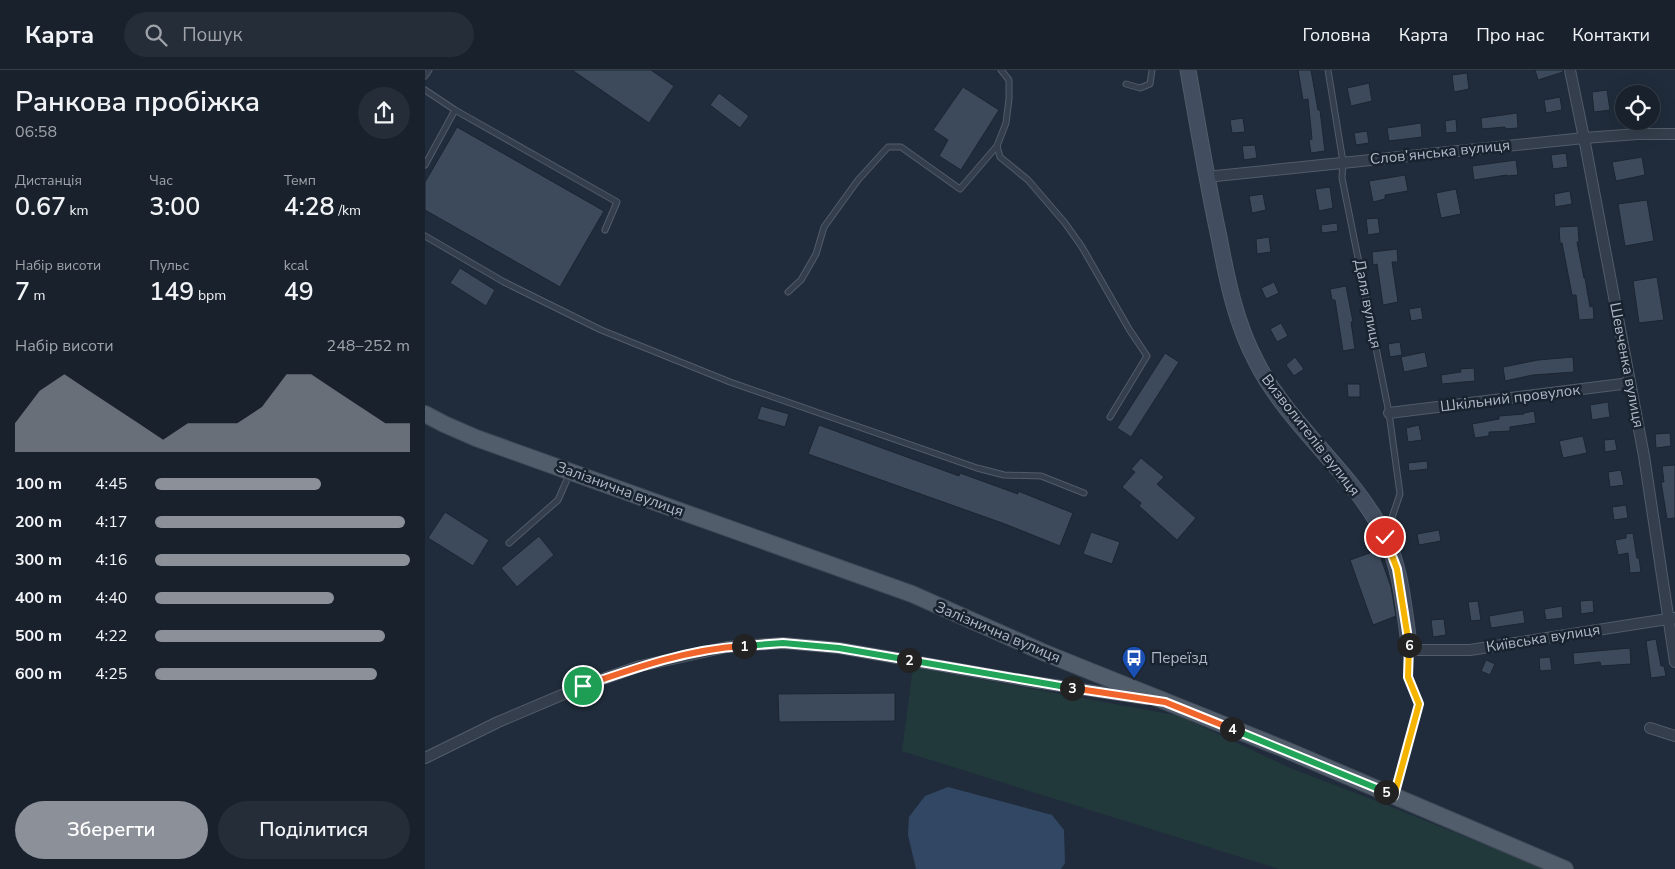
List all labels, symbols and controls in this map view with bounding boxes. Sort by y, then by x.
search box [124,12,474,57]
text: Карта [25,19,94,51]
icon: search [142,21,170,49]
text: Пошук [182,22,242,48]
text: Головна [1302,23,1371,47]
text: Карта [1399,23,1448,47]
text: Про нас [1476,23,1544,47]
text: Контакти [1572,23,1650,47]
text: Ранкова пробіжка [15,83,260,121]
map controls [1615,85,1660,130]
button: locate [1615,85,1660,130]
button: share [358,87,410,139]
text: 06:58 [15,121,57,143]
street label: Слов’янська вулиця [1369,135,1511,169]
text: Дистанція [15,171,82,190]
text: Час [149,171,173,190]
text: Темп [284,171,316,190]
text: 0.67 [15,190,66,224]
text: 3:00 [149,190,200,224]
text: 4:28 [284,190,335,224]
text: km [66,201,89,220]
text: /km [335,201,361,220]
text: Набір висоти [15,256,101,275]
text: Пульс [149,256,189,275]
text: kcal [284,256,308,275]
street label: Даля вулиця [1350,258,1386,350]
text: 7 [15,275,30,309]
text: 149 [149,275,194,309]
text: 49 [284,275,314,309]
text: m [30,286,46,305]
text: bpm [194,286,226,305]
street label: Шевченка вулиця [1605,301,1649,429]
text: Набір висоти [15,335,114,357]
text: 248–252 m [327,335,410,357]
street label: Визволителів вулиця [1257,370,1365,500]
street label: Шкільний провулок [1439,379,1581,417]
street label: Залізнична вулиця [554,457,686,521]
text: 100 m [15,473,62,495]
text: 4:45 [95,473,127,495]
text: 200 m [15,511,62,533]
text: 4:17 [95,511,127,533]
pin [1364,516,1406,558]
icon: check [1371,523,1399,551]
text: 300 m [15,549,62,571]
text: 4:16 [95,549,127,571]
text: 400 m [15,587,62,609]
text: 4:40 [95,587,127,609]
street label: Залізнична вулиця [932,597,1064,667]
street label: Київська вулиця [1485,619,1601,657]
text: 500 m [15,625,62,647]
text: 4:22 [95,625,127,647]
pin: 6 [1397,632,1421,658]
pin: 1 [731,634,757,658]
text: 6 [1405,636,1414,655]
text: 1 [740,637,749,656]
bus stop icon: Переїзд [1121,645,1147,679]
pin: 2 [897,648,921,672]
place label: Переїзд [1151,648,1208,668]
text: 2 [905,651,914,670]
text: 600 m [15,663,62,685]
text: 4:25 [95,663,127,685]
pin [562,665,604,707]
icon: arrive [569,672,597,700]
pin: 3 [1059,676,1085,700]
text: 3 [1068,679,1077,698]
pin: 4 [1219,716,1245,742]
text: 4 [1228,720,1237,739]
pin: 5 [1373,780,1399,804]
text: 5 [1382,783,1391,802]
button: Зберегти [15,801,208,859]
button: Поділитися [218,801,410,859]

